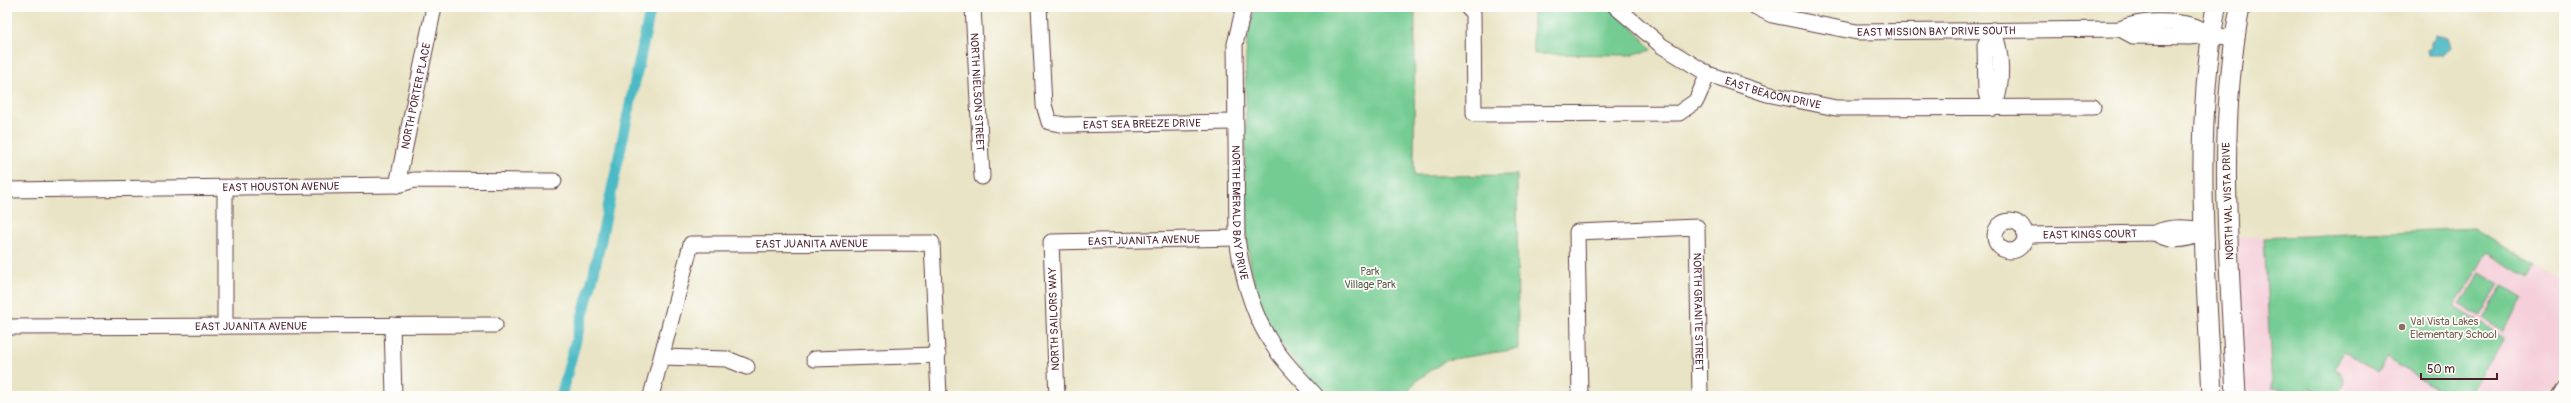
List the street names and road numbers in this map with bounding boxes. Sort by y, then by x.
street label: EAST MISSION BAY DRIVE SOUTH [1857,24,2016,38]
street label: NORTH NIELSON STREET [968,32,987,151]
street label: NORTH PORTER PLACE [398,41,433,150]
street label: EAST BEACON DRIVE [1723,74,1822,111]
street label: EAST SEA BREEZE DRIVE [1083,116,1201,131]
street label: NORTH VAL VISTA DRIVE [2219,142,2237,260]
street label: NORTH EMERALD BAY DRIVE [1230,145,1251,282]
street label: EAST HOUSTON AVENUE [222,179,340,194]
street label: EAST KINGS COURT [2043,227,2137,241]
street label: EAST JUANITA AVENUE [1088,232,1200,248]
street label: EAST JUANITA AVENUE [756,237,868,250]
street label: NORTH GRANITE STREET [1691,253,1706,371]
street label: NORTH SAILORS WAY [1046,266,1062,371]
street label: EAST JUANITA AVENUE [195,319,307,333]

